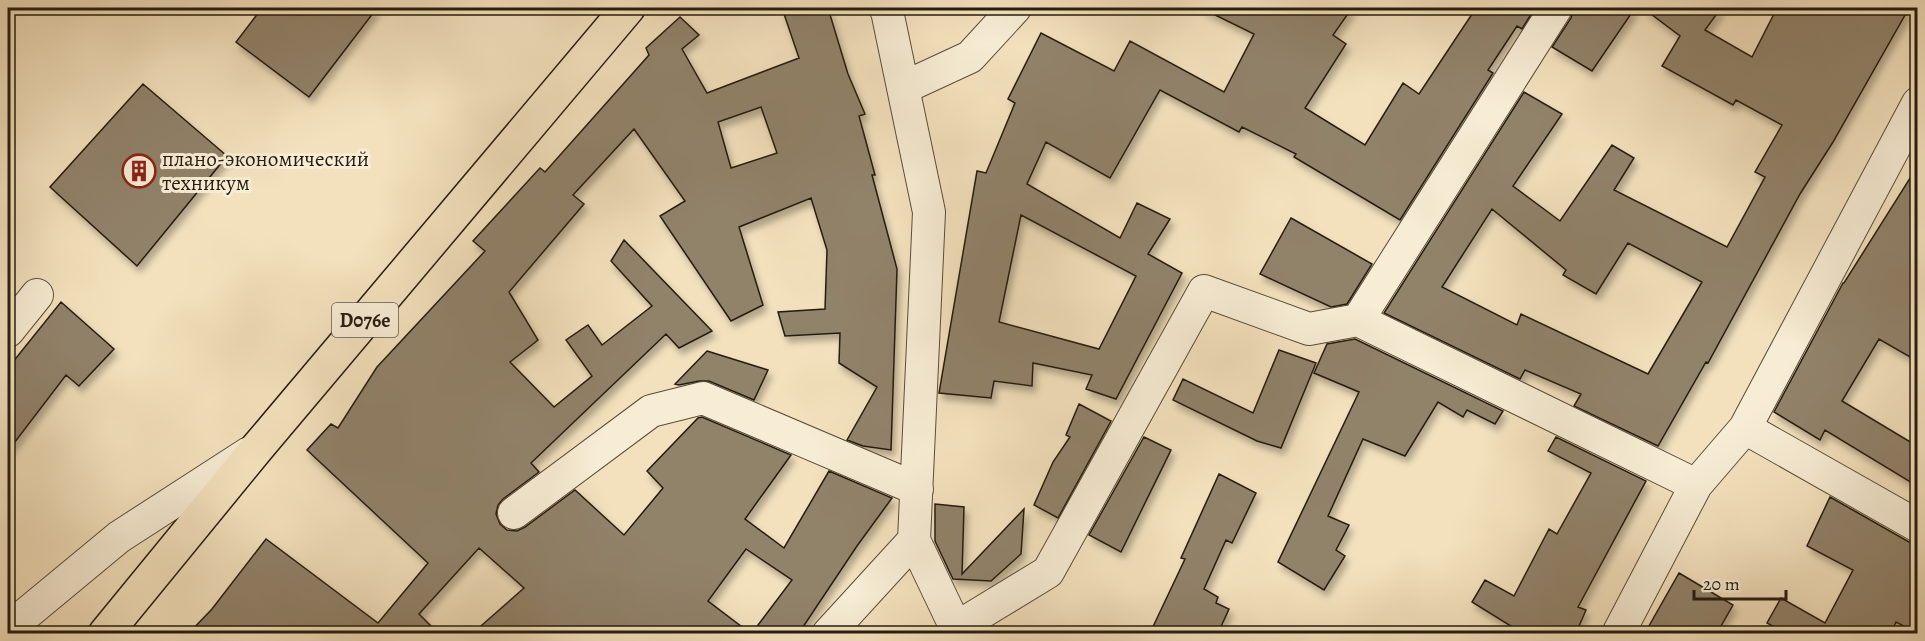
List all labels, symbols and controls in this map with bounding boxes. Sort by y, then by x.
place label: плано-экономический техникум [162,145,369,197]
building icon: плано-экономический техникум [121,153,157,189]
road number: D076e [332,303,398,337]
scale bar [1694,563,1786,601]
text: 20 m [1703,572,1740,596]

